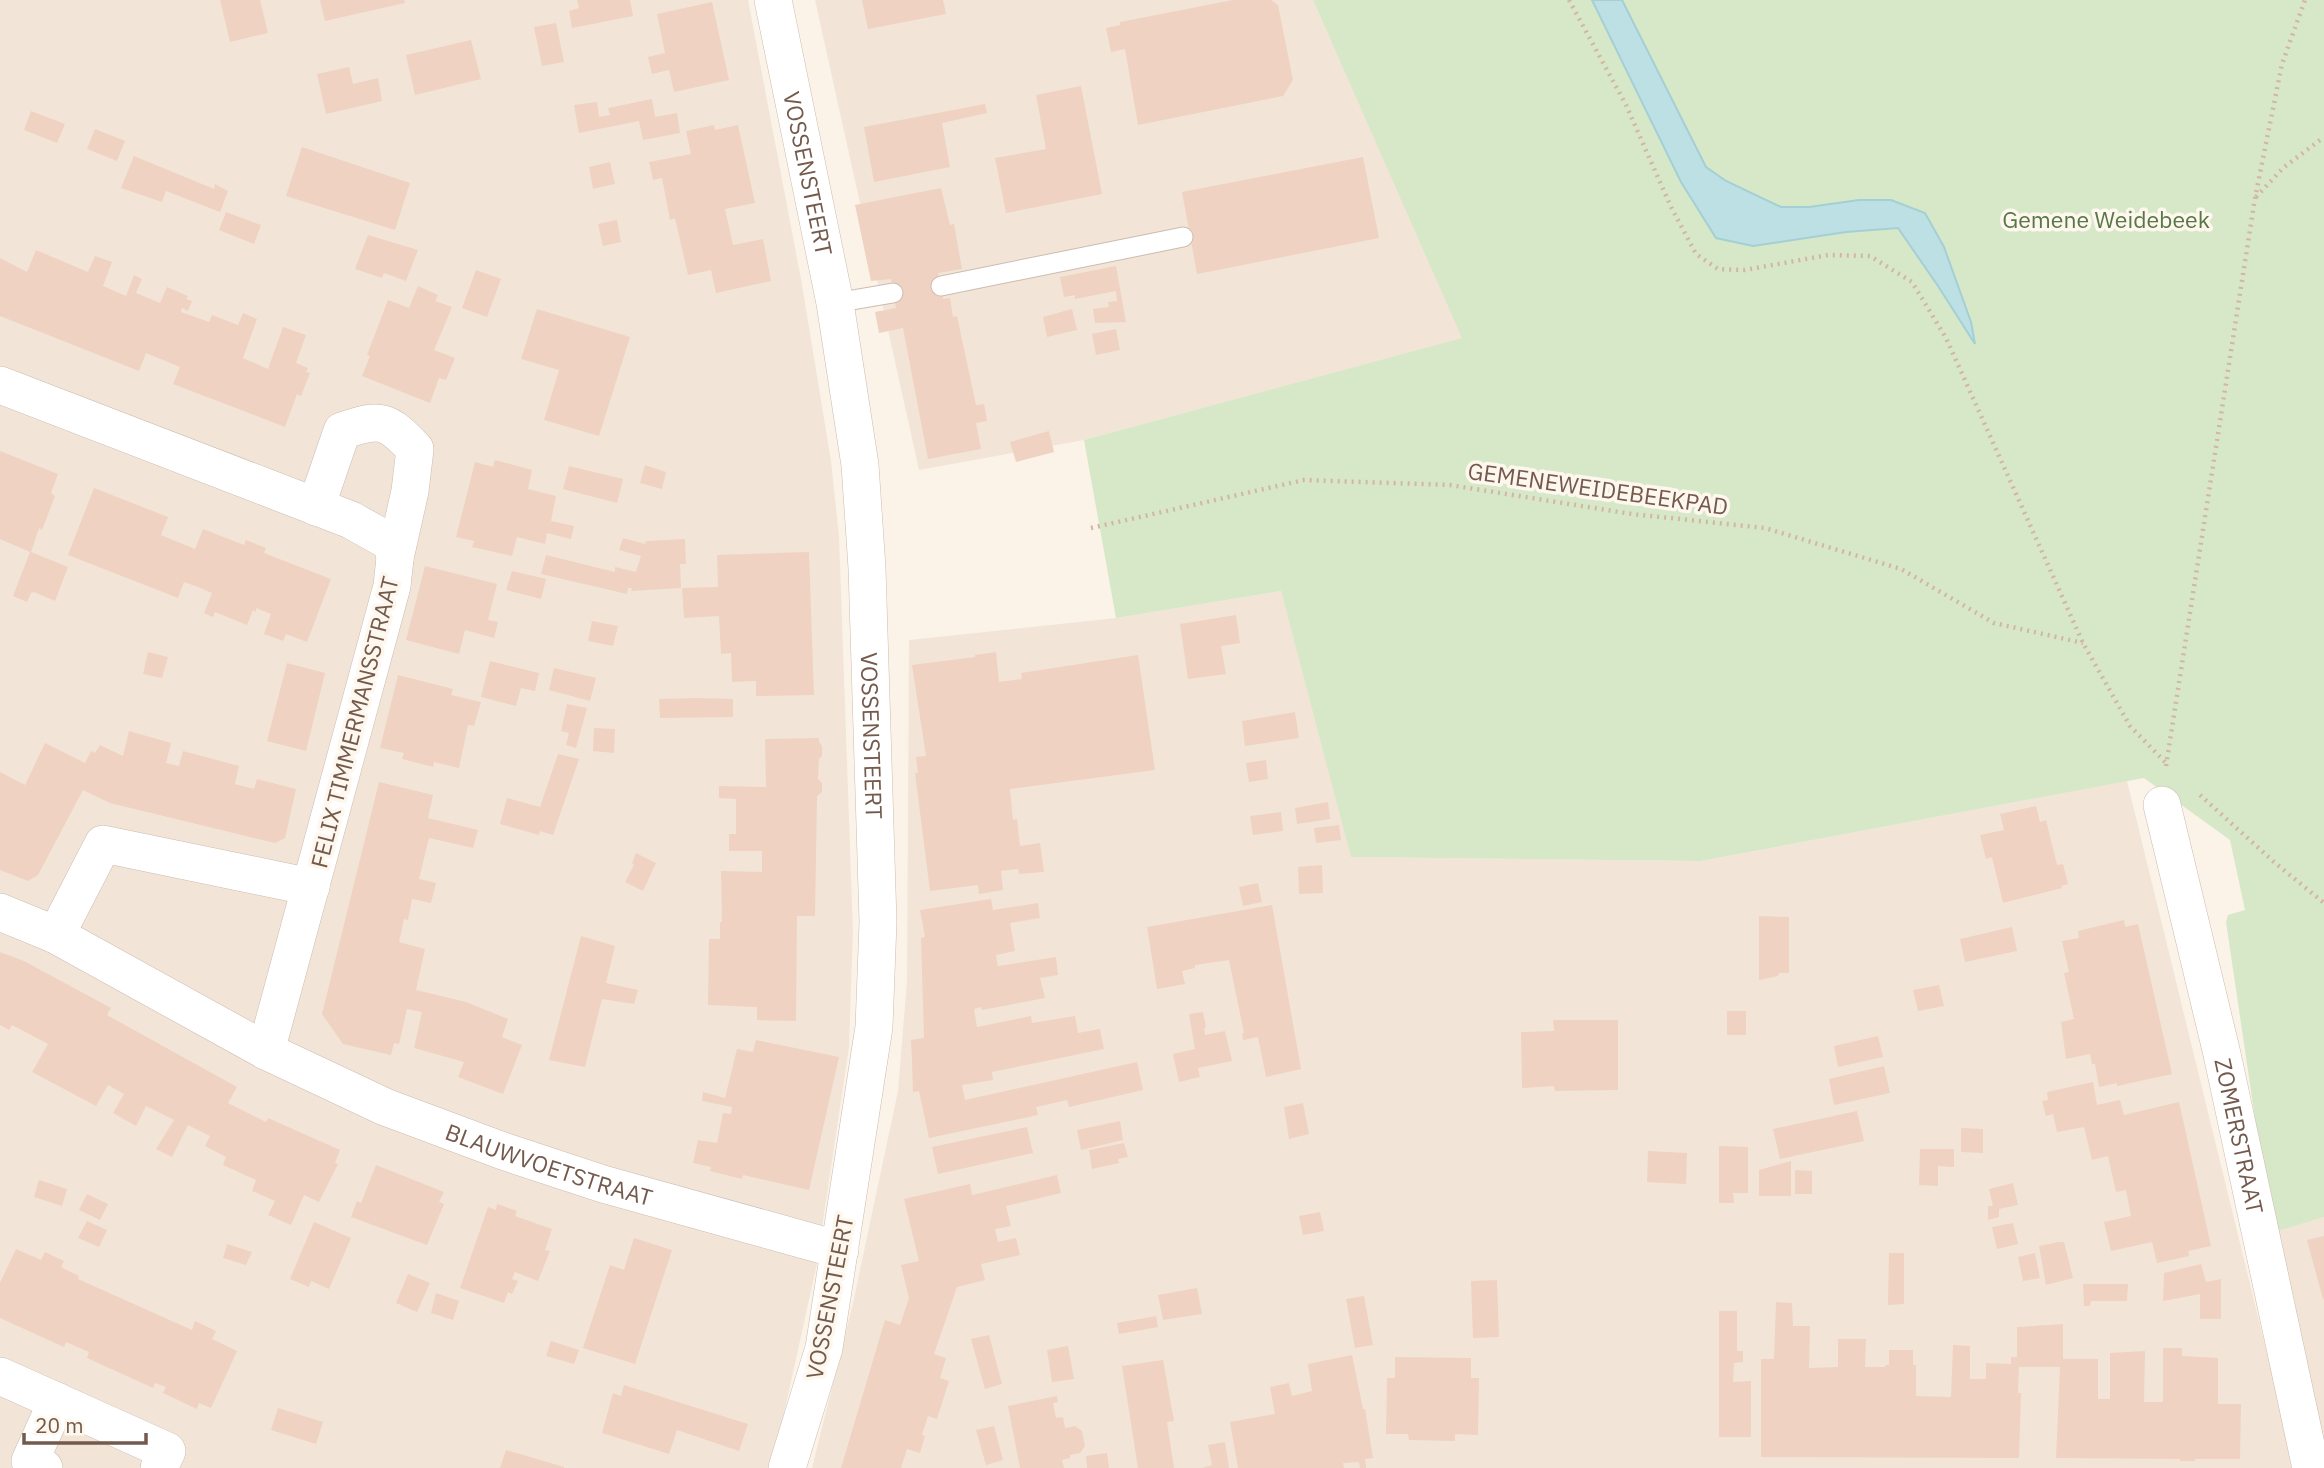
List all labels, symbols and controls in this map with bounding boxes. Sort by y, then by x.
street label: VOSSENSTEERT [777,89,840,258]
park label: Gemene Weidebeek [2002,204,2210,234]
street label: GEMENEWEIDEBEEKPAD [1466,455,1730,521]
street label: FELIX TIMMERMANSSTRAAT [303,573,405,871]
street label: VOSSENSTEERT [855,652,890,819]
street label: ZOMERSTRAAT [2208,1055,2271,1217]
street label: BLAUWVOETSTRAAT [441,1116,656,1212]
street label: VOSSENSTEERT [798,1212,860,1382]
scale bar [24,1402,147,1446]
text: 20 m [35,1411,84,1439]

